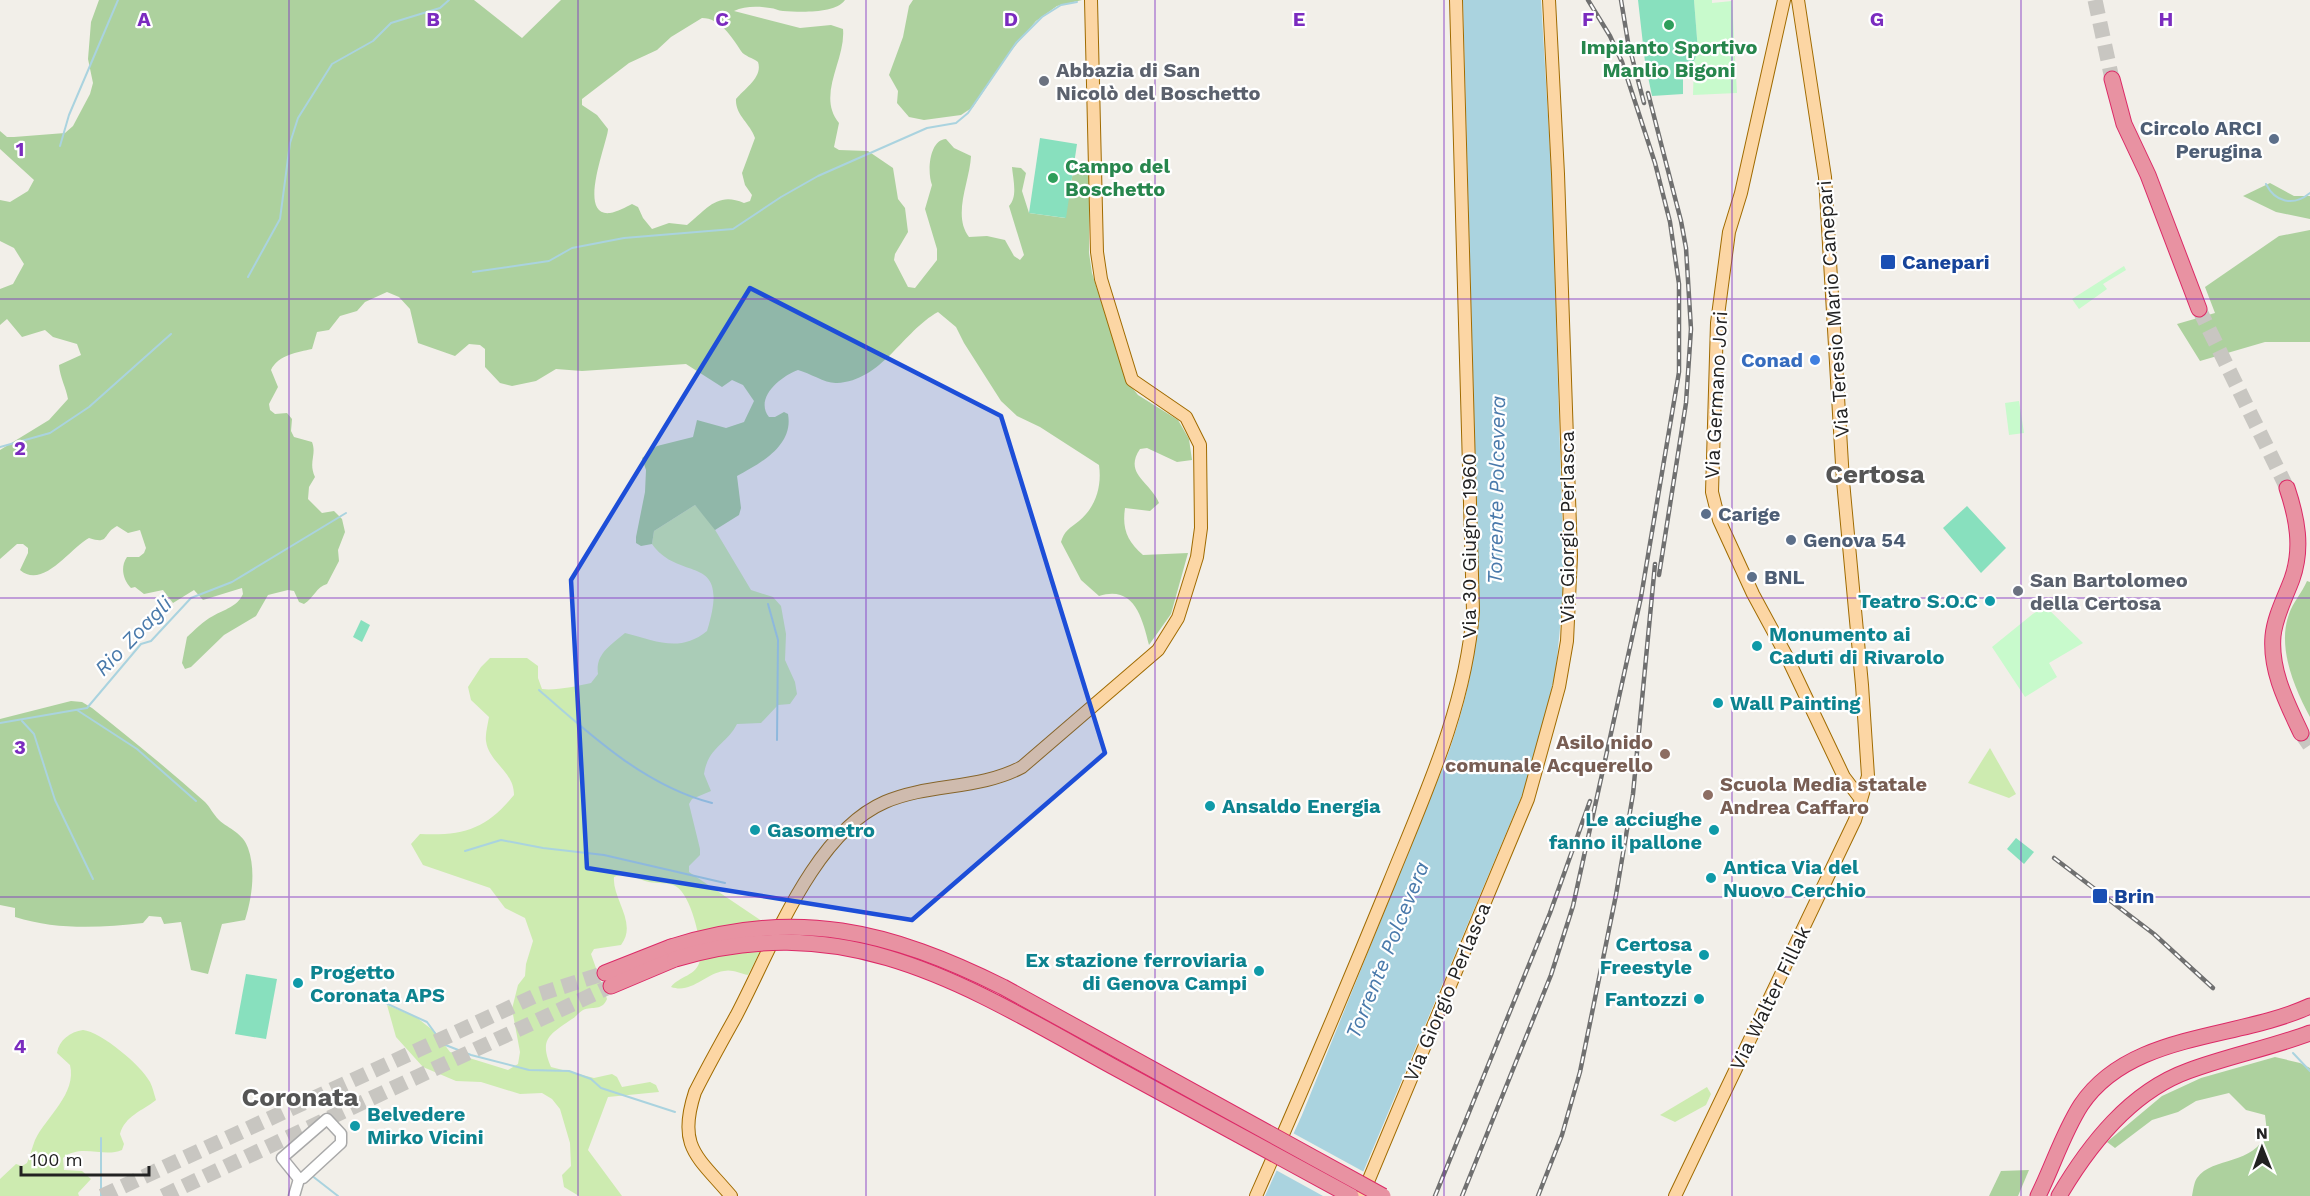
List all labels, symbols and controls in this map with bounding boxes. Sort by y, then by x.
text: A [137,7,151,31]
text: B [426,7,440,31]
text: C [715,7,729,31]
text: D [1004,7,1018,31]
text: E [1293,7,1305,31]
text: F [1582,7,1594,31]
text: G [1870,7,1884,31]
text: H [2159,7,2173,31]
marker: Impianto Sportivo Manlio Bigoni [1662,18,1676,32]
place label: Impianto Sportivo Manlio Bigoni [1580,35,1758,82]
place label: Abbazia di San Nicolò del Boschetto [1056,58,1261,105]
marker: Abbazia di San Nicolò del Boschetto [1037,74,1051,88]
place label: Circolo ARCI Perugina [2140,116,2262,163]
marker: Circolo ARCI Perugina [2267,132,2281,146]
text: 1 [16,137,24,161]
place label: Campo del Boschetto [1065,154,1170,201]
marker: Campo del Boschetto [1046,171,1060,185]
street label: Via Teresio Mario Canepari [1812,180,1854,438]
place label: Canepari [1902,250,1990,274]
marker: Canepari [1879,253,1897,271]
street label: Via Germano Jori [1700,311,1732,479]
place label: Conad [1741,348,1803,372]
marker: Conad [1808,353,1822,367]
water label: Torrente Polcevera [1482,395,1510,585]
street label: Via Giorgio Perlasca [1555,431,1579,623]
text: 2 [14,436,26,460]
street label: Via 30 Giugno 1960 [1457,453,1481,639]
district label: Certosa [1825,459,1925,489]
place label: Carige [1718,502,1780,526]
marker: Carige [1699,507,1713,521]
place label: Genova 54 [1803,528,1906,552]
marker: Genova 54 [1784,533,1798,547]
place label: BNL [1764,565,1805,589]
place label: San Bartolomeo della Certosa [2030,568,2188,615]
marker: BNL [1745,570,1759,584]
marker: San Bartolomeo della Certosa [2011,584,2025,598]
place label: Teatro S.O.C [1858,589,1978,613]
water label: Rio Zoagli [89,591,177,681]
marker: Teatro S.O.C [1983,594,1997,608]
place label: Monumento ai Caduti di Rivarolo [1769,622,1945,669]
marker: Monumento ai Caduti di Rivarolo [1750,639,1764,653]
place label: Wall Painting [1730,691,1861,715]
marker: Wall Painting [1711,696,1725,710]
place label: Asilo nido comunale Acquerello [1445,730,1653,777]
text: 3 [14,735,26,759]
marker: Asilo nido comunale Acquerello [1658,747,1672,761]
place label: Scuola Media statale Andrea Caffaro [1720,772,1927,819]
marker: Scuola Media statale Andrea Caffaro [1701,788,1715,802]
place label: Ansaldo Energia [1222,794,1381,818]
marker: Ansaldo Energia [1203,799,1217,813]
place label: Le acciughe fanno il pallone [1549,807,1702,854]
place label: Gasometro [767,818,875,842]
marker: Gasometro [748,823,762,837]
marker: Le acciughe fanno il pallone [1707,823,1721,837]
place label: Antica Via del Nuovo Cerchio [1723,855,1866,902]
water label: Torrente Polcevera [1340,858,1434,1042]
marker: Antica Via del Nuovo Cerchio [1704,871,1718,885]
place label: Brin [2114,884,2155,908]
marker: Brin [2091,887,2109,905]
street label: Via Giorgio Perlasca [1398,899,1496,1085]
street label: Via Walter Fillak [1725,922,1815,1074]
place label: Certosa Freestyle [1600,932,1692,979]
place label: Ex stazione ferroviaria di Genova Campi [1025,948,1247,995]
marker: Certosa Freestyle [1697,948,1711,962]
place label: Progetto Coronata APS [310,960,445,1007]
marker: Ex stazione ferroviaria di Genova Campi [1252,964,1266,978]
marker: Progetto Coronata APS [291,976,305,990]
place label: Fantozzi [1605,987,1687,1011]
marker: Fantozzi [1692,992,1706,1006]
text: 4 [14,1034,27,1058]
district label: Coronata [241,1082,359,1112]
place label: Belvedere Mirko Vicini [367,1102,484,1149]
north arrow [2232,1118,2292,1178]
marker: Belvedere Mirko Vicini [348,1119,362,1133]
text: N [2256,1124,2268,1143]
scale bar [21,1139,148,1177]
text: 100 m [30,1149,83,1170]

